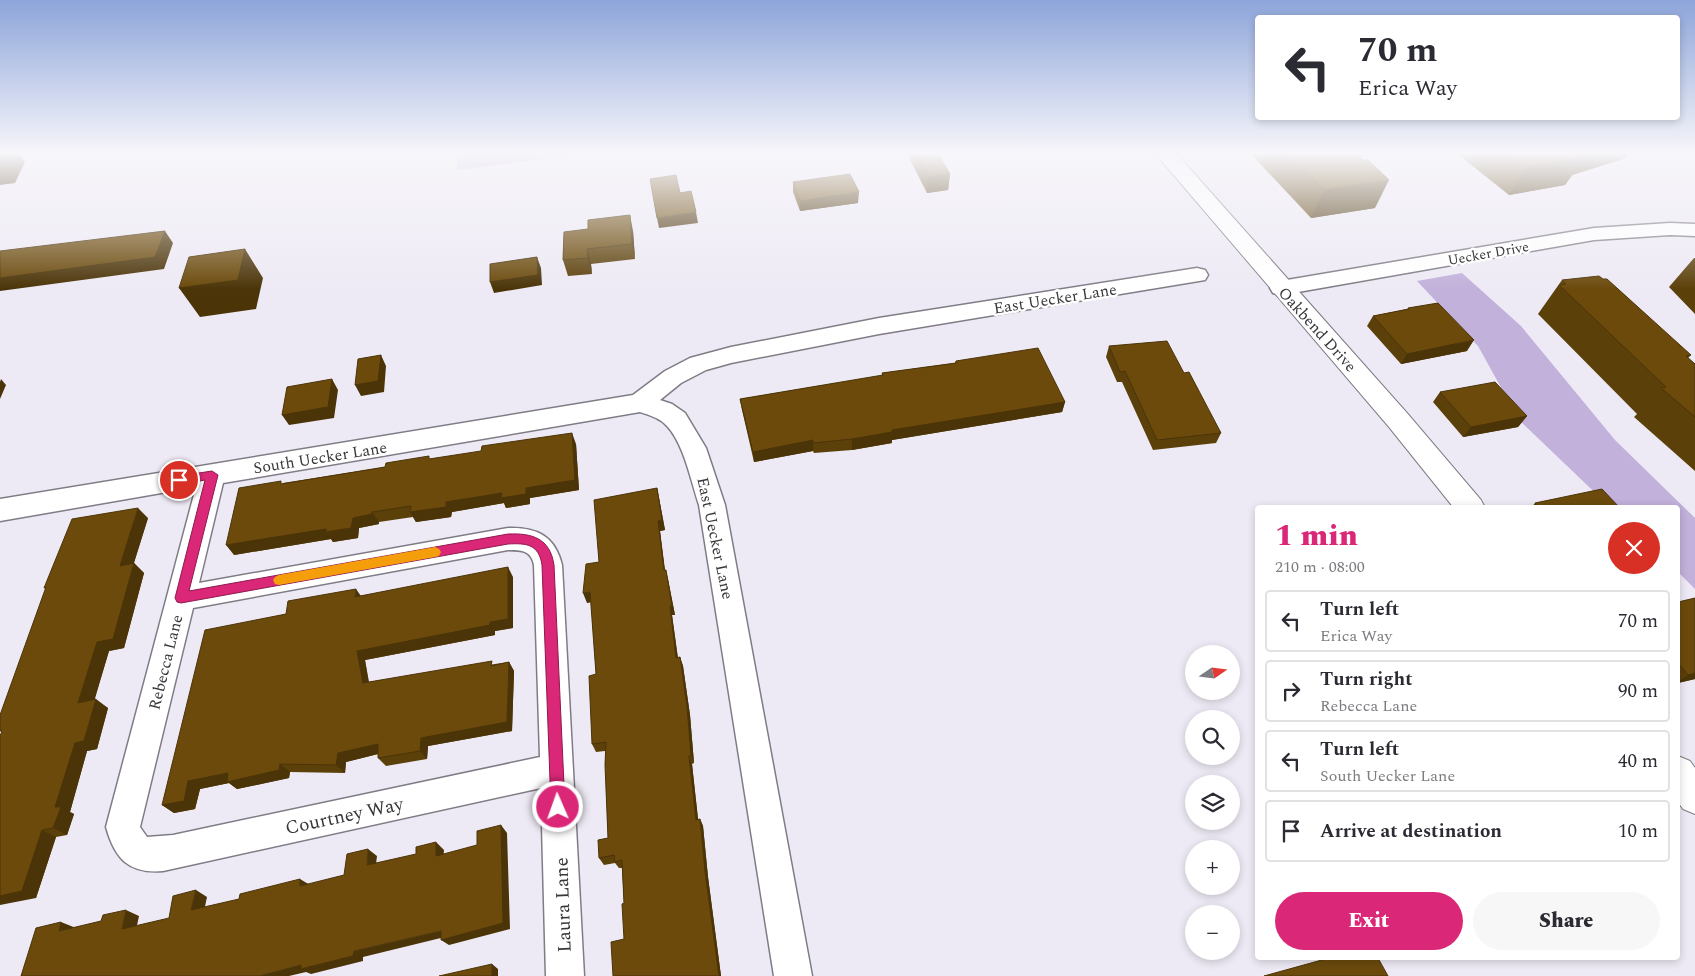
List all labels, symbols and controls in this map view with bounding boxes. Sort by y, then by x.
text: 70 m [1358,24,1438,77]
icon: left [1275,35,1340,100]
text: Erica Way [1358,72,1457,105]
street label: Uecker Drive [1446,236,1531,271]
street label: East Uecker Lane [992,277,1118,321]
street label: Oakbend Drive [1272,282,1362,378]
street label: South Uecker Lane [252,436,389,480]
pin [158,459,200,501]
icon: arrive [165,466,193,494]
street label: East Uecker Lane [690,475,740,602]
text: 1 min [1275,513,1358,559]
button: close [1608,522,1660,574]
text: 210 m · 08:00 [1275,555,1365,579]
text: Turn left [1320,595,1399,624]
icon: left [1277,607,1305,635]
text: 70 m [1618,607,1658,636]
street label: Rebecca Lane [143,612,189,712]
text: Erica Way [1320,624,1392,648]
north arrow [1185,645,1240,700]
map controls [1185,645,1240,960]
text: Turn right [1320,665,1413,694]
icon: right [1277,677,1305,705]
text: 90 m [1618,677,1658,706]
text: Rebecca Lane [1320,694,1417,718]
button: search [1185,710,1240,765]
text: Turn left [1320,735,1399,764]
icon: left [1277,747,1305,775]
text: 40 m [1618,747,1658,776]
text: South Uecker Lane [1320,764,1455,788]
button: layers [1185,775,1240,830]
position arrow [531,780,583,832]
street label: Courtney Way [283,790,407,843]
icon: arrive [1277,817,1305,845]
text: Arrive at destination [1320,817,1502,846]
text: 10 m [1618,817,1658,846]
button: + [1185,840,1240,895]
street label: Laura Lane [547,857,580,953]
button: Exit [1275,892,1463,950]
button: Share [1473,892,1660,950]
button: − [1185,905,1240,960]

